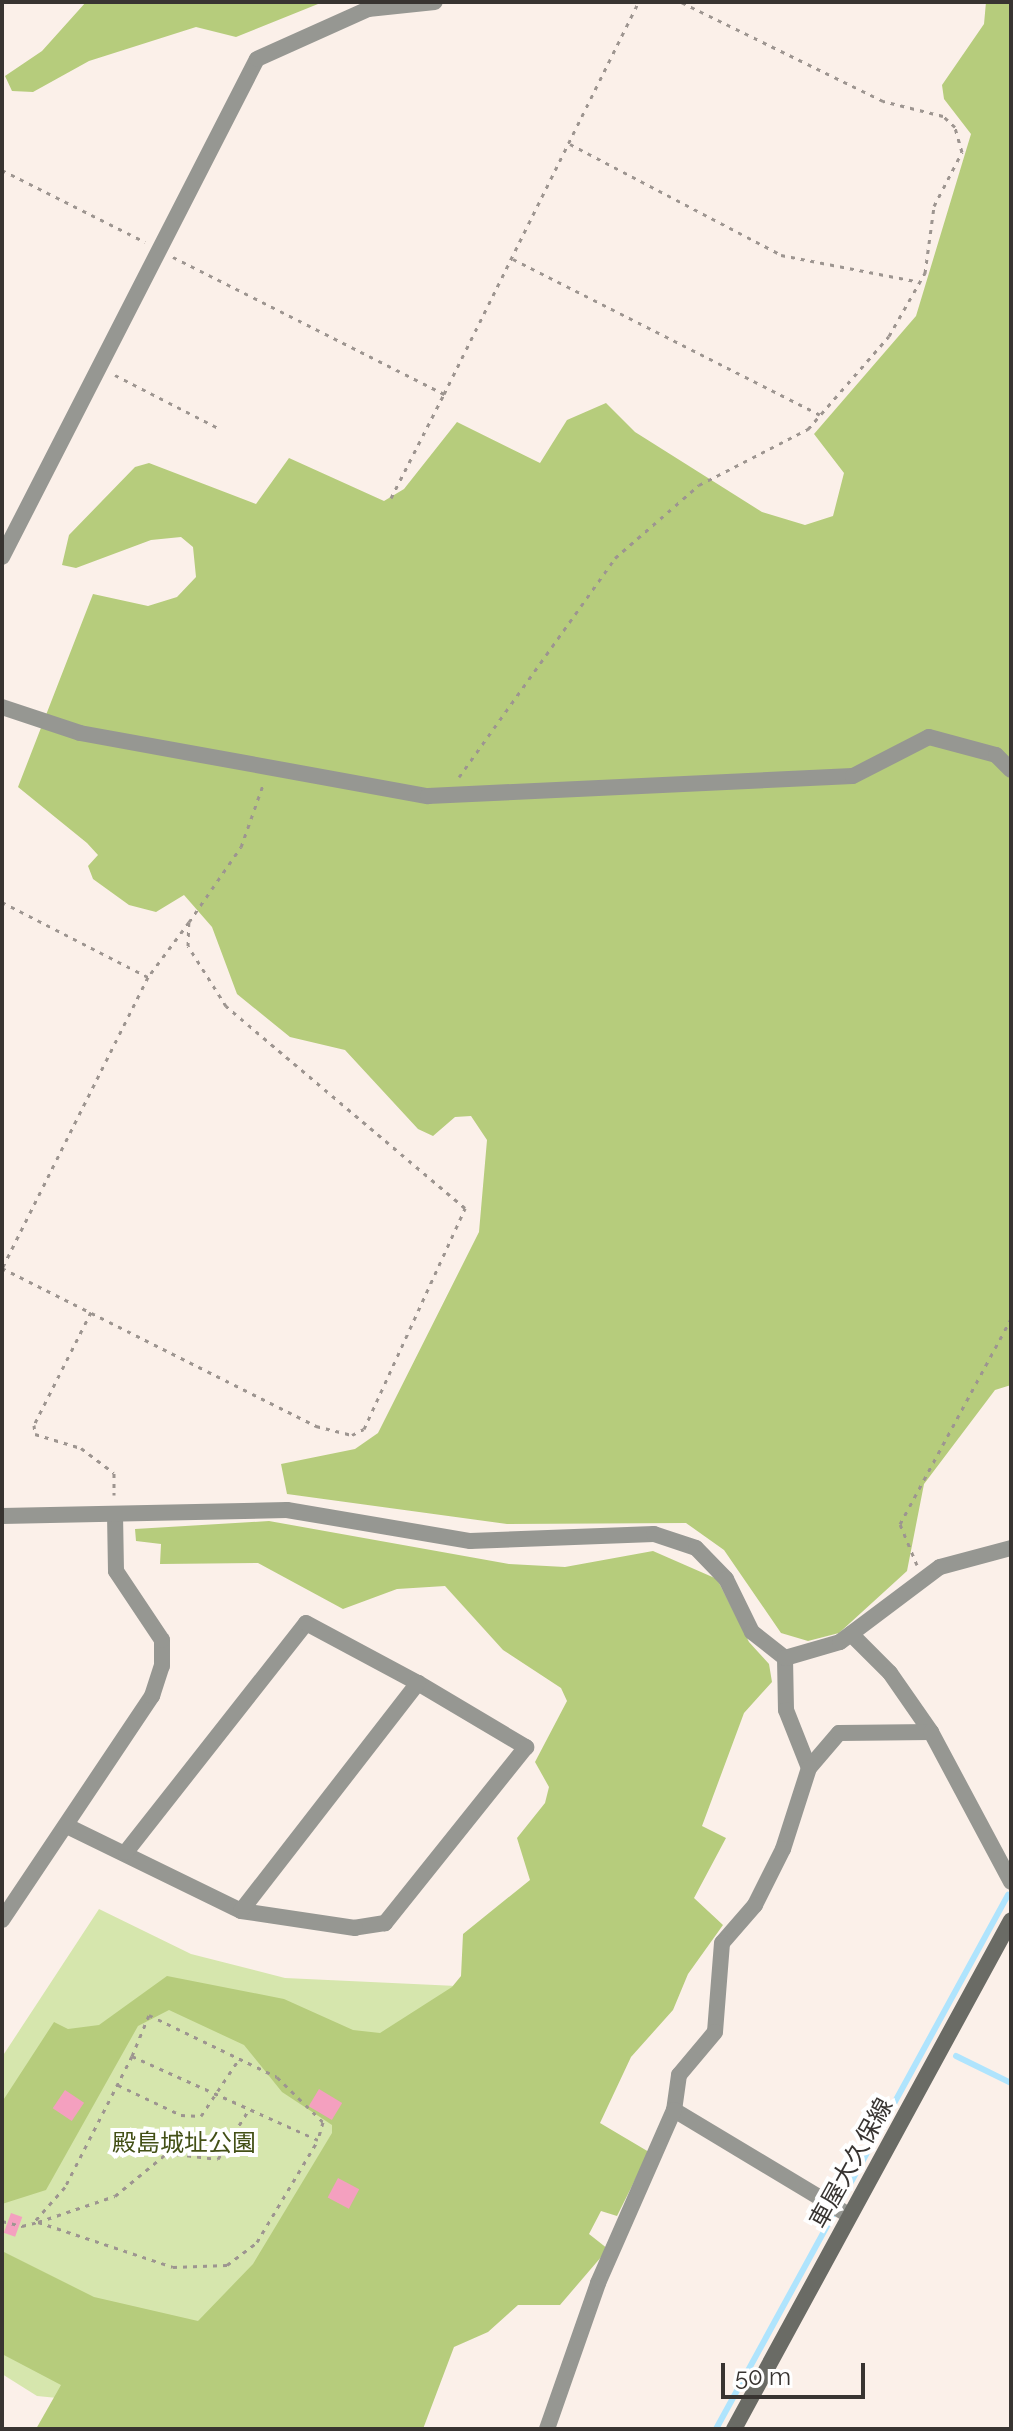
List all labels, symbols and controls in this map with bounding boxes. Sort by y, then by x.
street label: 車屋大久保線 [803,2093,899,2233]
park label: 殿島城址公園 [112,2129,256,2157]
scale bar [725,2347,869,2397]
text: 50 m [735,2362,791,2391]

